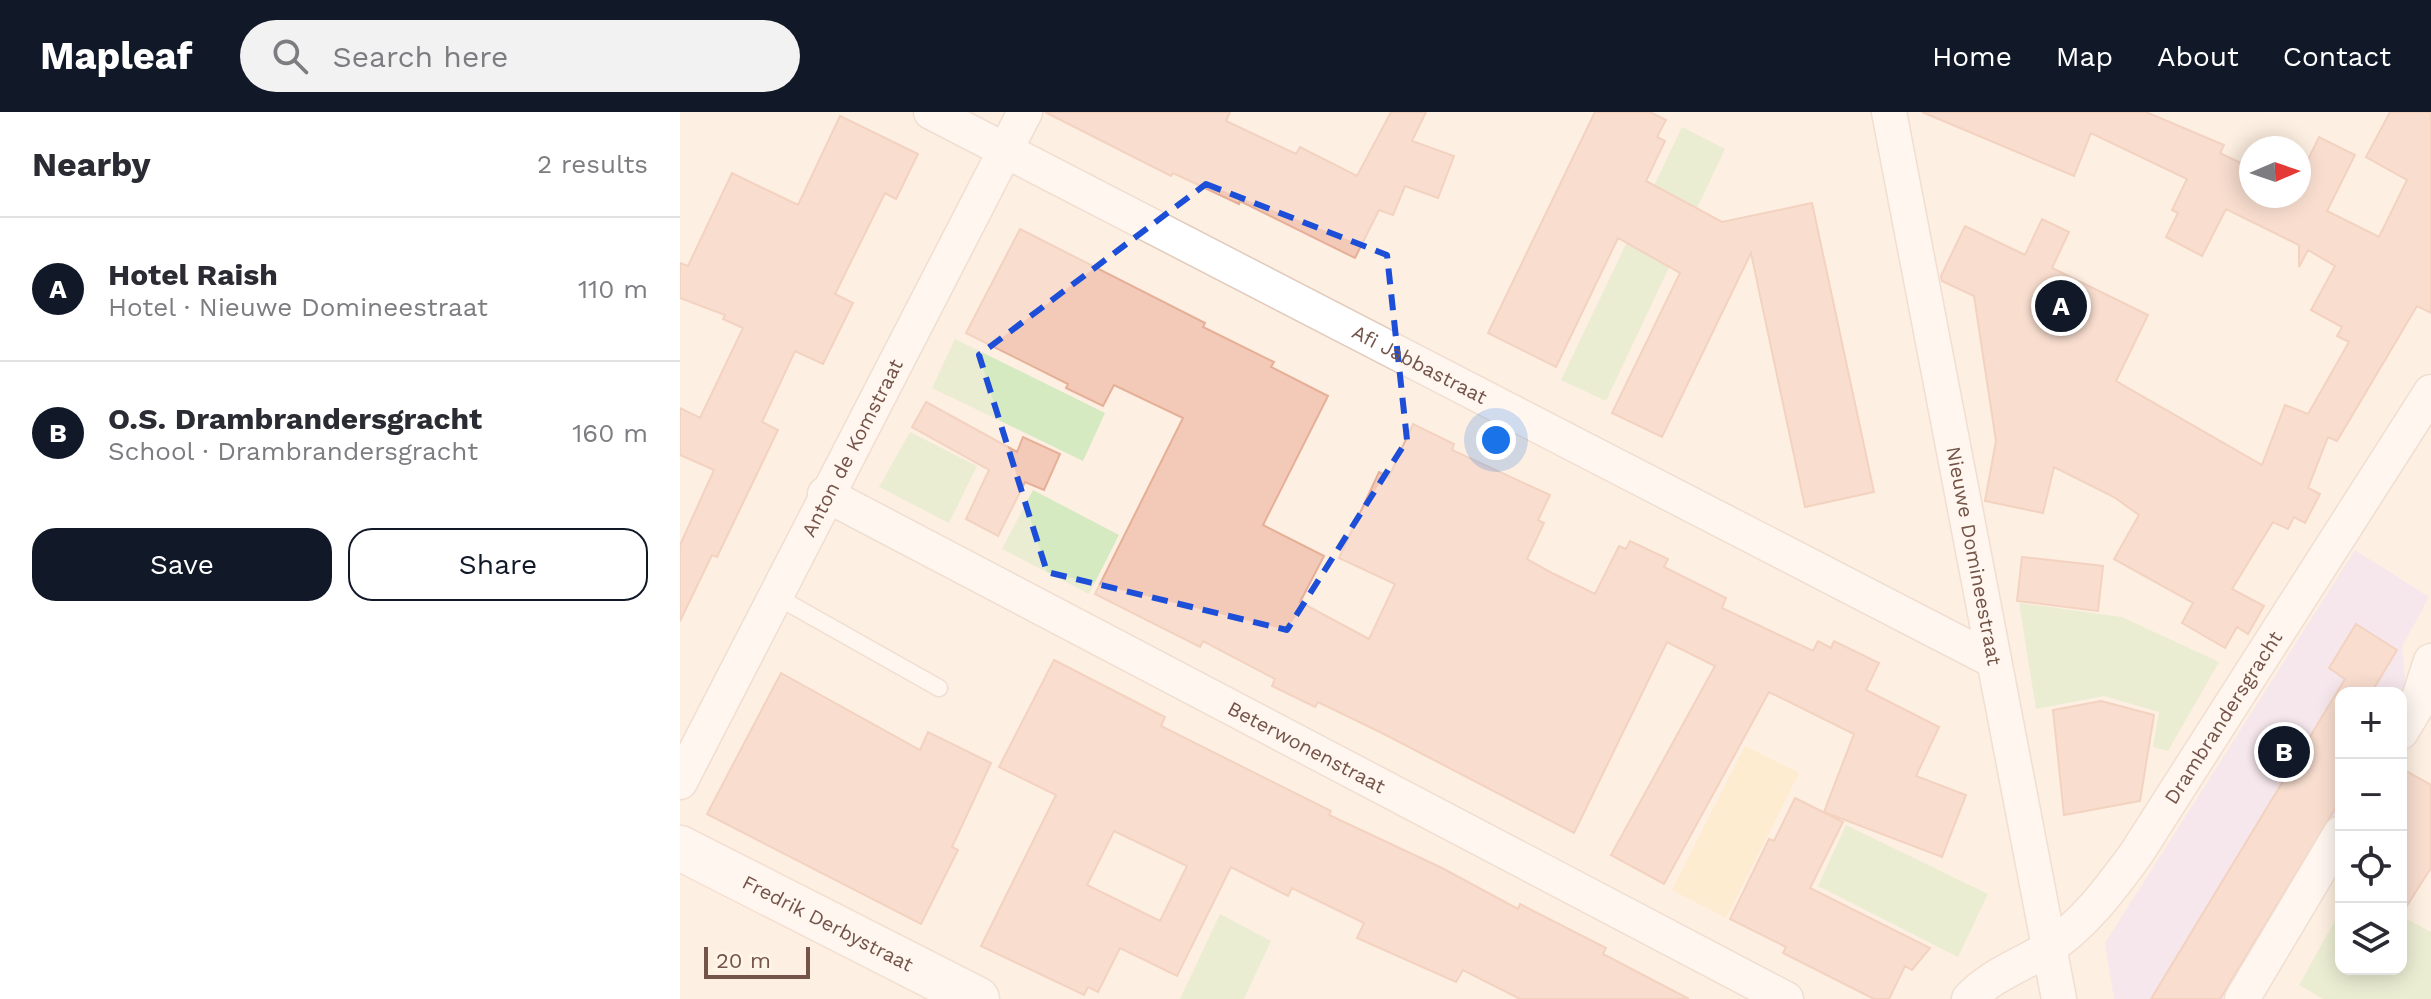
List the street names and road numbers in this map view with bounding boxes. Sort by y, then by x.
street label: Afi Jabbastraat [1348,320,1492,409]
street label: Anton de Komstraat [796,354,908,541]
street label: Nieuwe Domineestraat [1941,444,2007,668]
street label: Drambrandersgracht [2159,626,2288,809]
street label: Beterwonenstraat [1224,696,1390,799]
street label: Fredrik Derbystraat [739,870,918,977]

